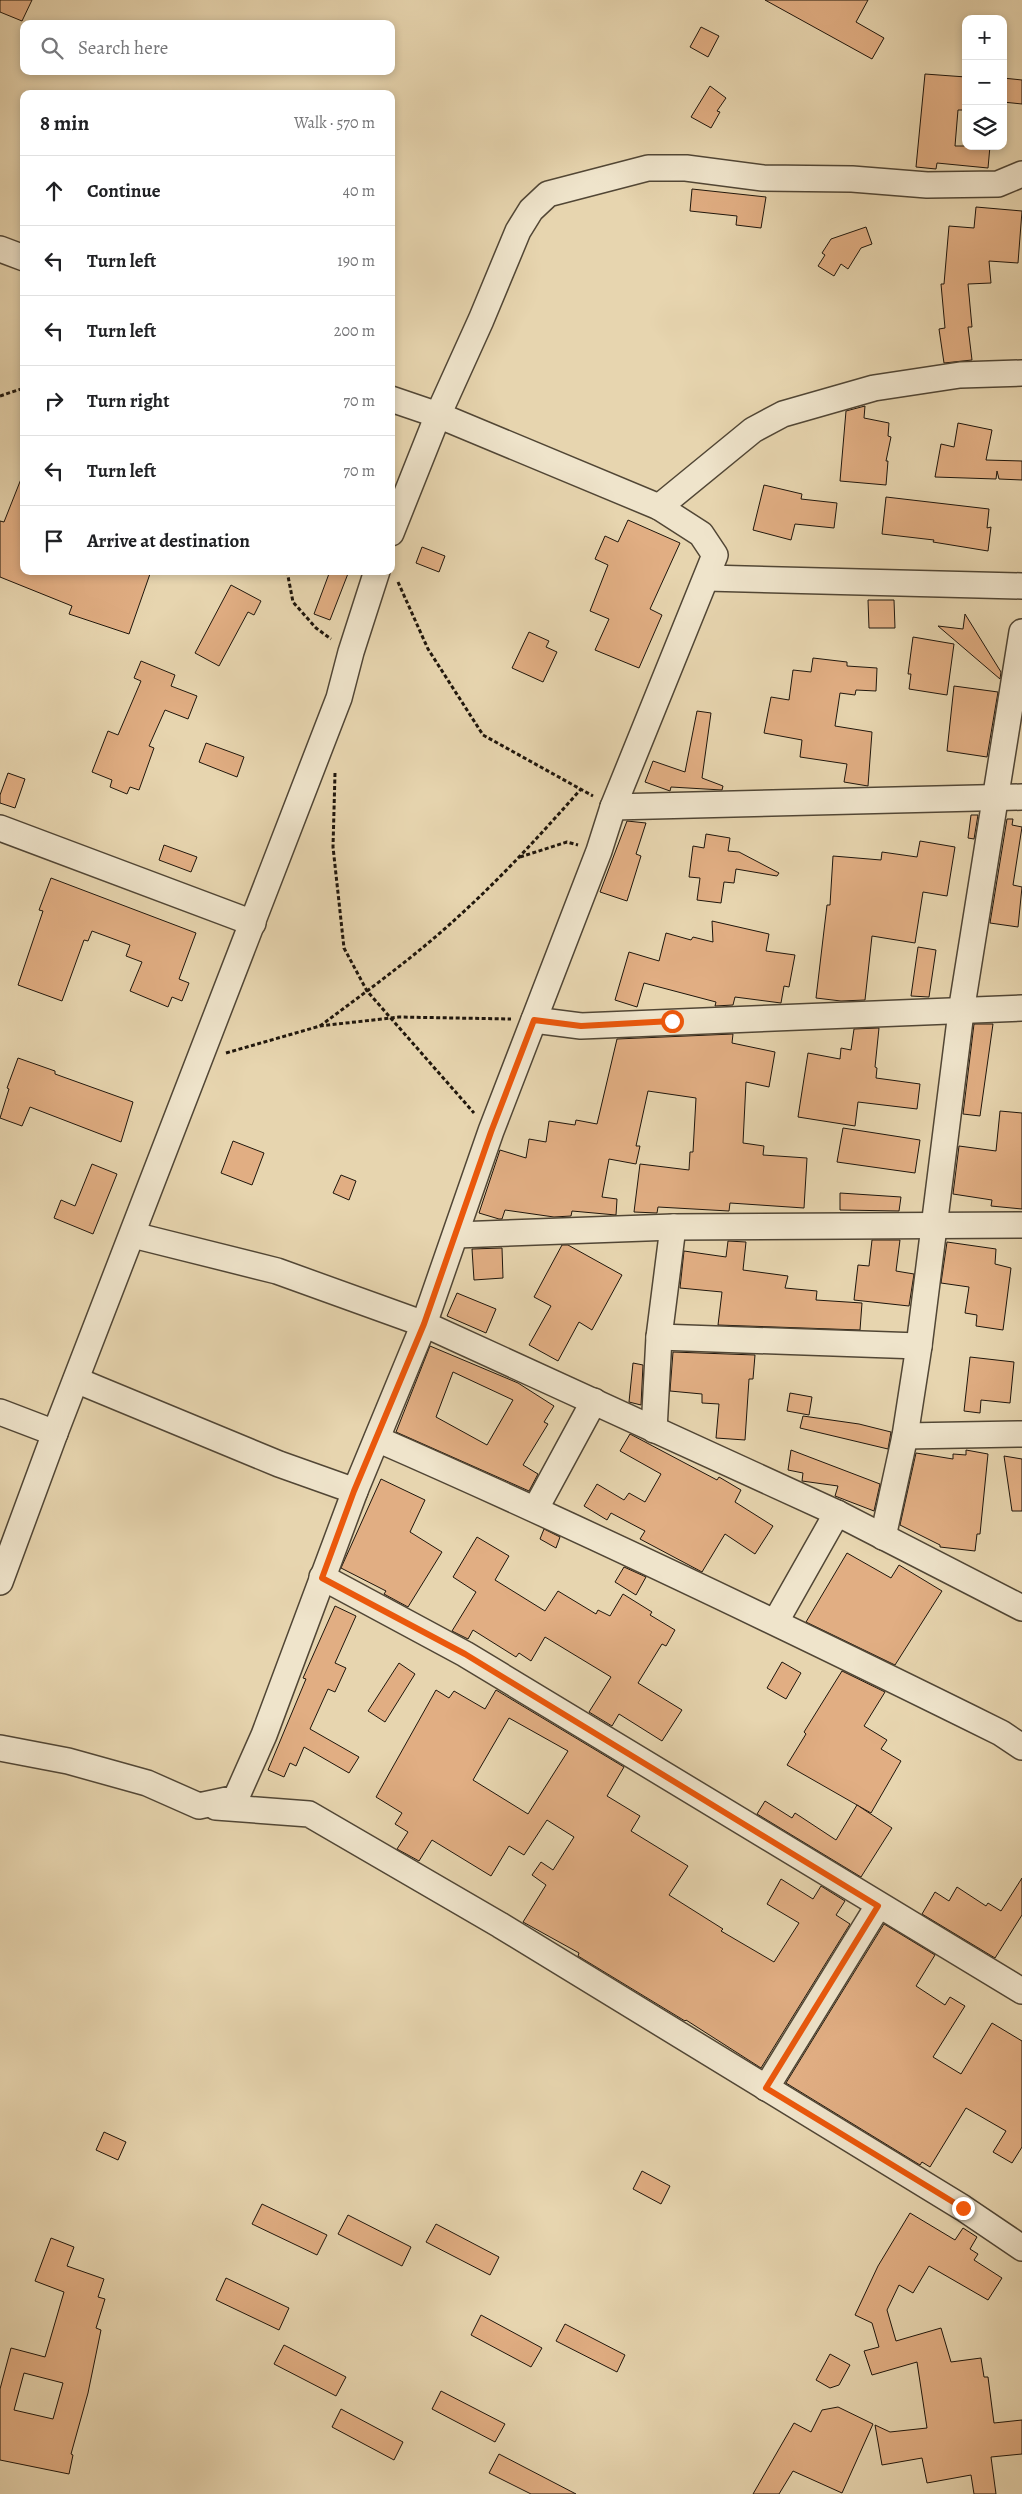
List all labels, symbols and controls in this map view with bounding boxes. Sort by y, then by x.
map controls [962,15,1007,150]
button: + [962,15,1007,60]
search box [20,20,395,75]
icon: search [38,34,66,62]
text: Search here [78,35,168,61]
button: − [962,60,1007,105]
button: layers [962,105,1007,150]
text: 8 min [40,109,89,137]
text: Walk · 570 m [294,112,375,134]
icon: ahead [40,177,68,205]
text: Continue [87,178,161,204]
text: 40 m [343,180,375,202]
icon: left [40,247,68,275]
text: Turn left [87,248,156,274]
text: 190 m [337,250,375,272]
icon: left [40,317,68,345]
text: Turn left [87,318,156,344]
text: 200 m [334,320,375,342]
icon: right [40,387,68,415]
text: Turn right [87,388,169,414]
text: 70 m [343,390,375,412]
icon: left [40,457,68,485]
text: Turn left [87,458,156,484]
text: 70 m [343,460,375,482]
icon: arrive [40,527,68,555]
text: Arrive at destination [87,528,250,554]
route start [661,1010,684,1033]
route end [952,2197,975,2220]

